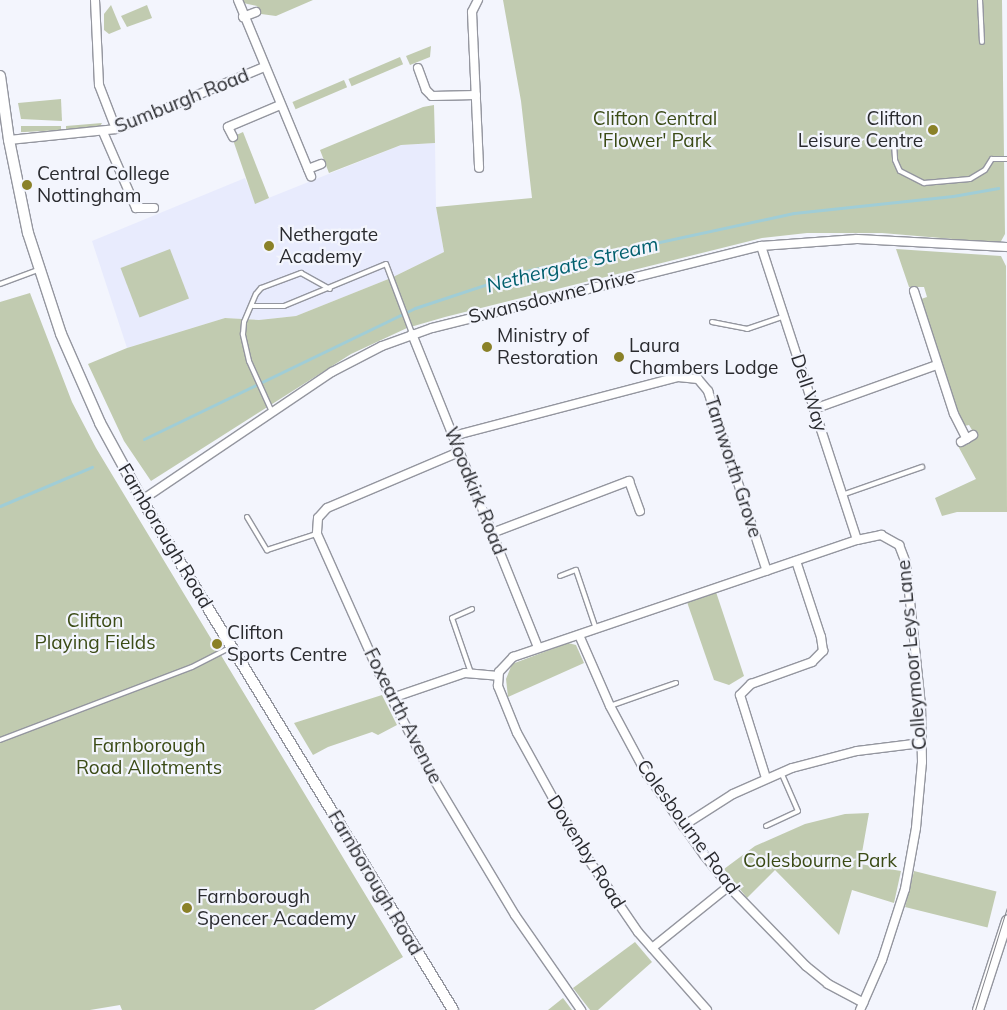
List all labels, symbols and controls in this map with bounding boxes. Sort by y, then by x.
street label: Sumburgh Road [112,64,252,138]
park label: Clifton Central 'Flower' Park [593,108,717,152]
place label: Clifton Leisure Centre [798,108,923,152]
marker: Clifton Leisure Centre [927,124,939,136]
place label: Central College Nottingham [37,163,169,207]
marker: Central College Nottingham [21,179,33,191]
place label: Nethergate Academy [279,224,378,268]
water label: Nethergate Stream [483,231,661,297]
marker: Nethergate Academy [263,240,275,252]
street label: Swansdowne Drive [466,265,638,329]
place label: Ministry of Restoration [497,325,598,369]
place label: Laura Chambers Lodge [629,335,778,379]
marker: Ministry of Restoration [481,341,493,353]
marker: Laura Chambers Lodge [613,351,625,363]
street label: Dell Way [786,351,832,435]
street label: Tamworth Grove [699,394,767,540]
street label: Woodkirk Road [439,424,511,558]
street label: Farnborough Road [113,460,217,612]
street label: Colleymoor Leys Lane [892,559,932,751]
park label: Clifton Playing Fields [34,610,156,654]
place label: Clifton Sports Centre [227,622,347,666]
marker: Clifton Sports Centre [211,638,223,650]
street label: Foxearth Avenue [359,644,447,788]
park label: Farnborough Road Allotments [76,735,222,779]
street label: Colesbourne Road [632,755,744,899]
street label: Dovenby Road [542,791,630,913]
street label: Farnborough Road [323,807,427,959]
park label: Colesbourne Park [743,850,897,872]
place label: Farnborough Spencer Academy [197,886,356,930]
marker: Farnborough Spencer Academy [181,902,193,914]

